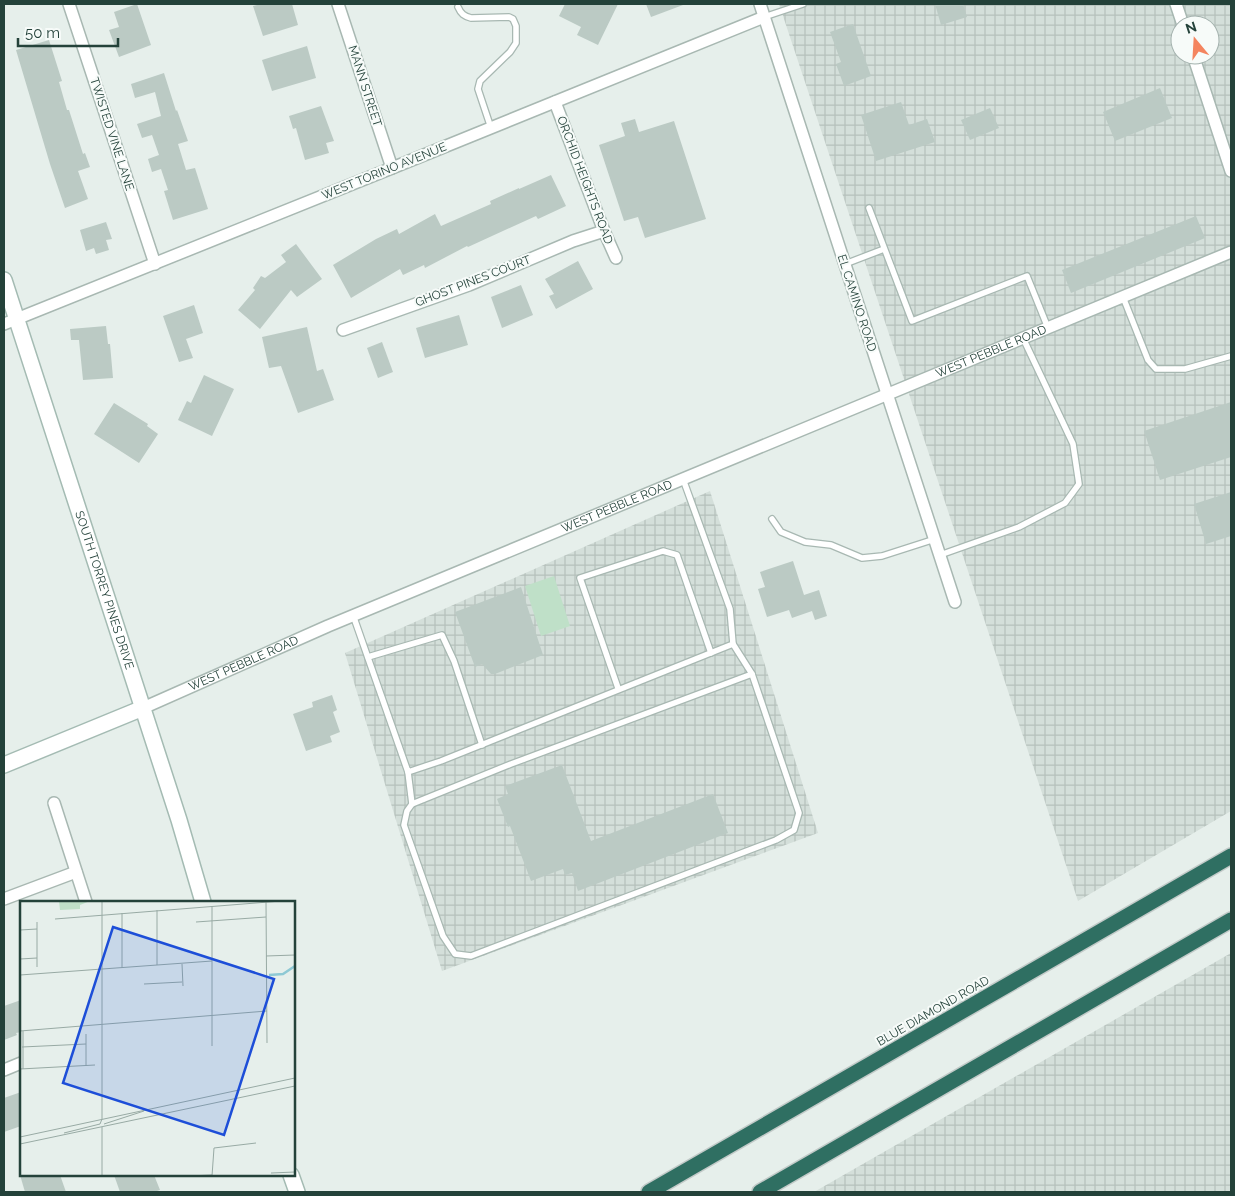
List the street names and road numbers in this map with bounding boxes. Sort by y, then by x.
street label: MANN STREET [345,44,385,129]
street label: TWISTED VINE LANE [87,76,137,192]
street label: ORCHID HEIGHTS ROAD [554,114,616,246]
street label: WEST TORINO AVENUE [320,140,448,202]
street label: GHOST PINES COURT [413,252,533,309]
street label: EL CAMINO ROAD [835,253,879,354]
street label: WEST PEBBLE ROAD [934,322,1049,381]
street label: WEST PEBBLE ROAD [559,477,675,536]
street label: SOUTH TORREY PINES DRIVE [72,509,137,671]
street label: WEST PEBBLE ROAD [187,633,301,694]
street label: BLUE DIAMOND ROAD [874,973,992,1049]

